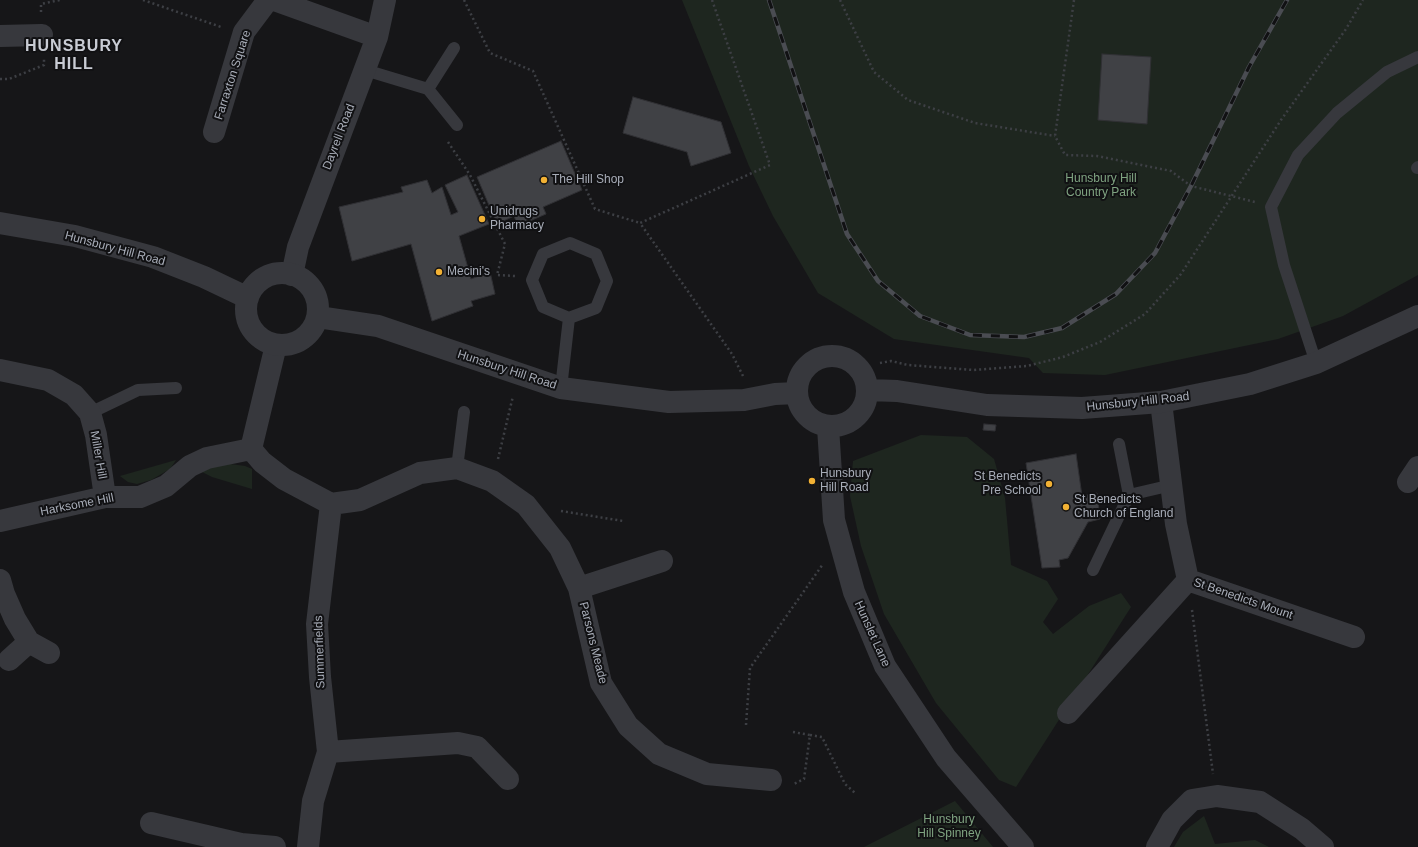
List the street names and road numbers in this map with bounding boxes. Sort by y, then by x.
street label: Farraxton Square [212,28,254,122]
street label: Dayrell Road [320,102,358,172]
street label: Hunsbury Hill Road [63,229,167,269]
street label: Hunsbury Hill Road [456,347,558,393]
street label: Hunsbury Hill Road [1086,389,1190,415]
street label: Miller Hill [87,430,109,480]
street label: Harksome Hill [39,491,115,519]
street label: St Benedicts Mount [1191,575,1295,623]
street label: Hunslet Lane [851,599,893,669]
street label: Parsons Meade [576,600,610,686]
street label: Summerfields [312,615,328,689]

